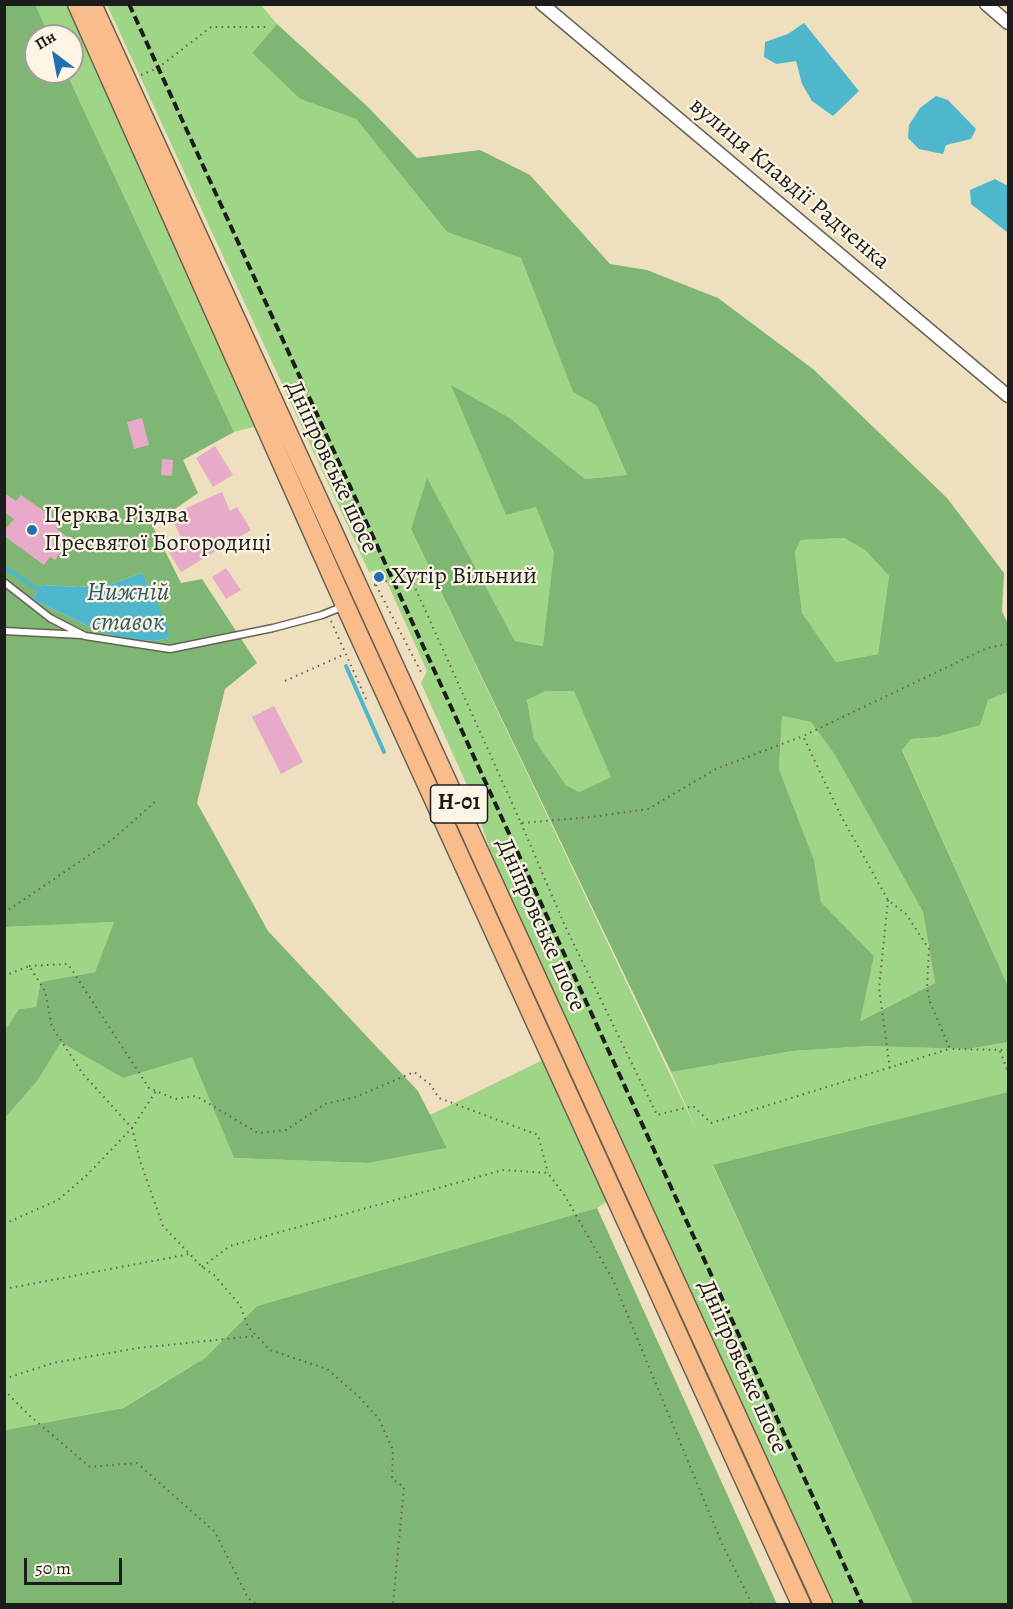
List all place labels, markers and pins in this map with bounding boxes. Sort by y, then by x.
place label: Церква Різдва Пресвятої Богородиці [44,502,272,558]
marker: Церква Різдва Пресвятої Богородиці [25,523,39,537]
place label: Хутір Вільний [391,563,537,591]
marker: Хутір Вільний [372,570,386,584]

